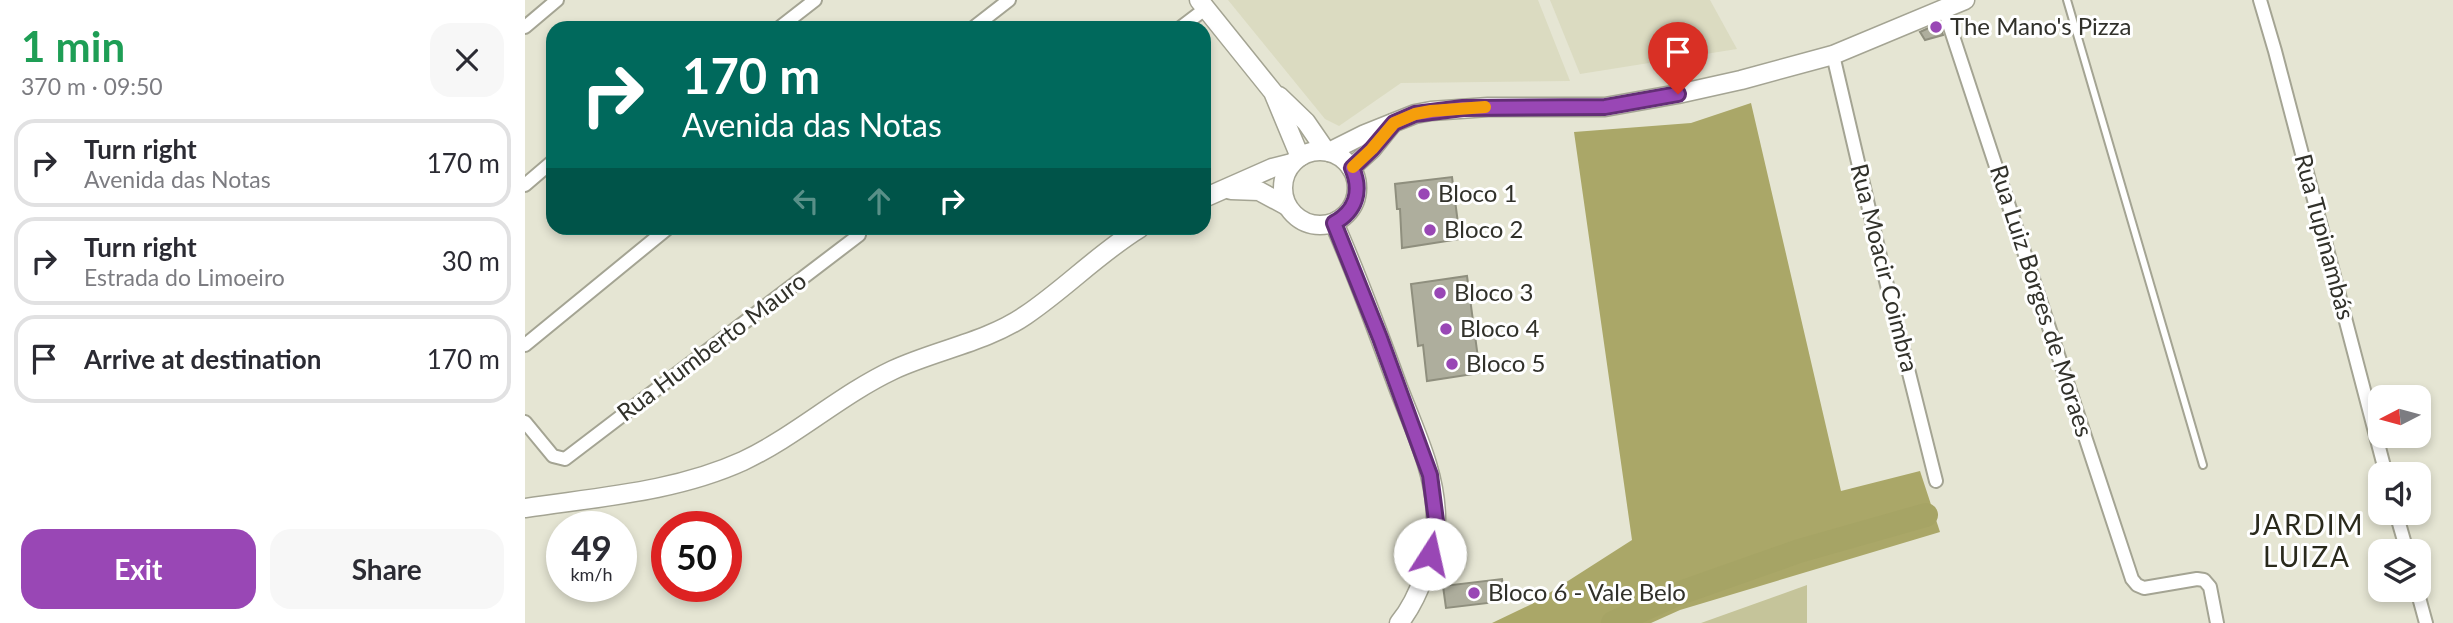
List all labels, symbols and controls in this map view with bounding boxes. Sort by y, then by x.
place label: The Mano's Pizza [1950,11,2131,40]
marker: The Mano's Pizza [1928,19,1944,35]
text: 1 min [21,21,125,71]
pin [1648,22,1708,94]
button: close [430,23,504,97]
icon: arrive [1659,33,1697,71]
text: 170 m [682,46,820,104]
icon: right [567,49,658,140]
text: 370 m · 09:50 [21,72,163,100]
text: Avenida das Notas [682,105,942,144]
text: Turn right [84,133,197,165]
icon: right [25,144,63,182]
text: 170 m [427,147,500,179]
street label: Rua Tupinambás [2289,151,2362,323]
street label: Rua Moacir Coimbra [1846,160,1925,375]
street label: Rua Luiz Borges de Moraes [1985,161,2100,440]
text: Avenida das Notas [84,165,271,193]
place label: Bloco 1 [1438,178,1517,207]
icon: left [787,182,825,220]
icon: ahead [860,182,898,220]
icon: right [933,182,971,220]
marker: Bloco 1 [1416,186,1432,202]
place label: Bloco 2 [1444,214,1523,243]
marker: Bloco 2 [1422,222,1438,238]
text: Turn right [84,231,197,263]
icon: right [25,242,63,280]
text: 30 m [442,245,500,277]
text: Estrada do Limoeiro [84,263,285,291]
street label: Rua Humberto Mauro [611,265,811,426]
place label: Bloco 3 [1454,277,1533,306]
marker: Bloco 3 [1432,285,1448,301]
place label: Bloco 4 [1460,313,1540,342]
marker: Bloco 4 [1438,321,1454,337]
icon: arrive [25,340,63,378]
text: Arrive at destination [84,343,321,375]
text: 170 m [427,343,500,375]
place label: Bloco 5 [1466,348,1545,377]
marker: Bloco 5 [1444,356,1460,372]
north arrow [2368,385,2431,448]
map controls [2368,385,2431,602]
button: sound [2368,462,2431,525]
district label: JARDIM LUIZA [2249,507,2365,573]
speed limit sign: 50 [651,511,742,602]
position arrow [1393,517,1467,591]
text: 49 [571,526,612,568]
button: Exit [21,529,256,609]
button: Share [270,529,504,609]
button: layers [2368,539,2431,602]
text: km/h [570,563,613,585]
place label: Bloco 6 - Vale Belo [1488,577,1686,606]
marker: Bloco 6 - Vale Belo [1466,585,1482,601]

